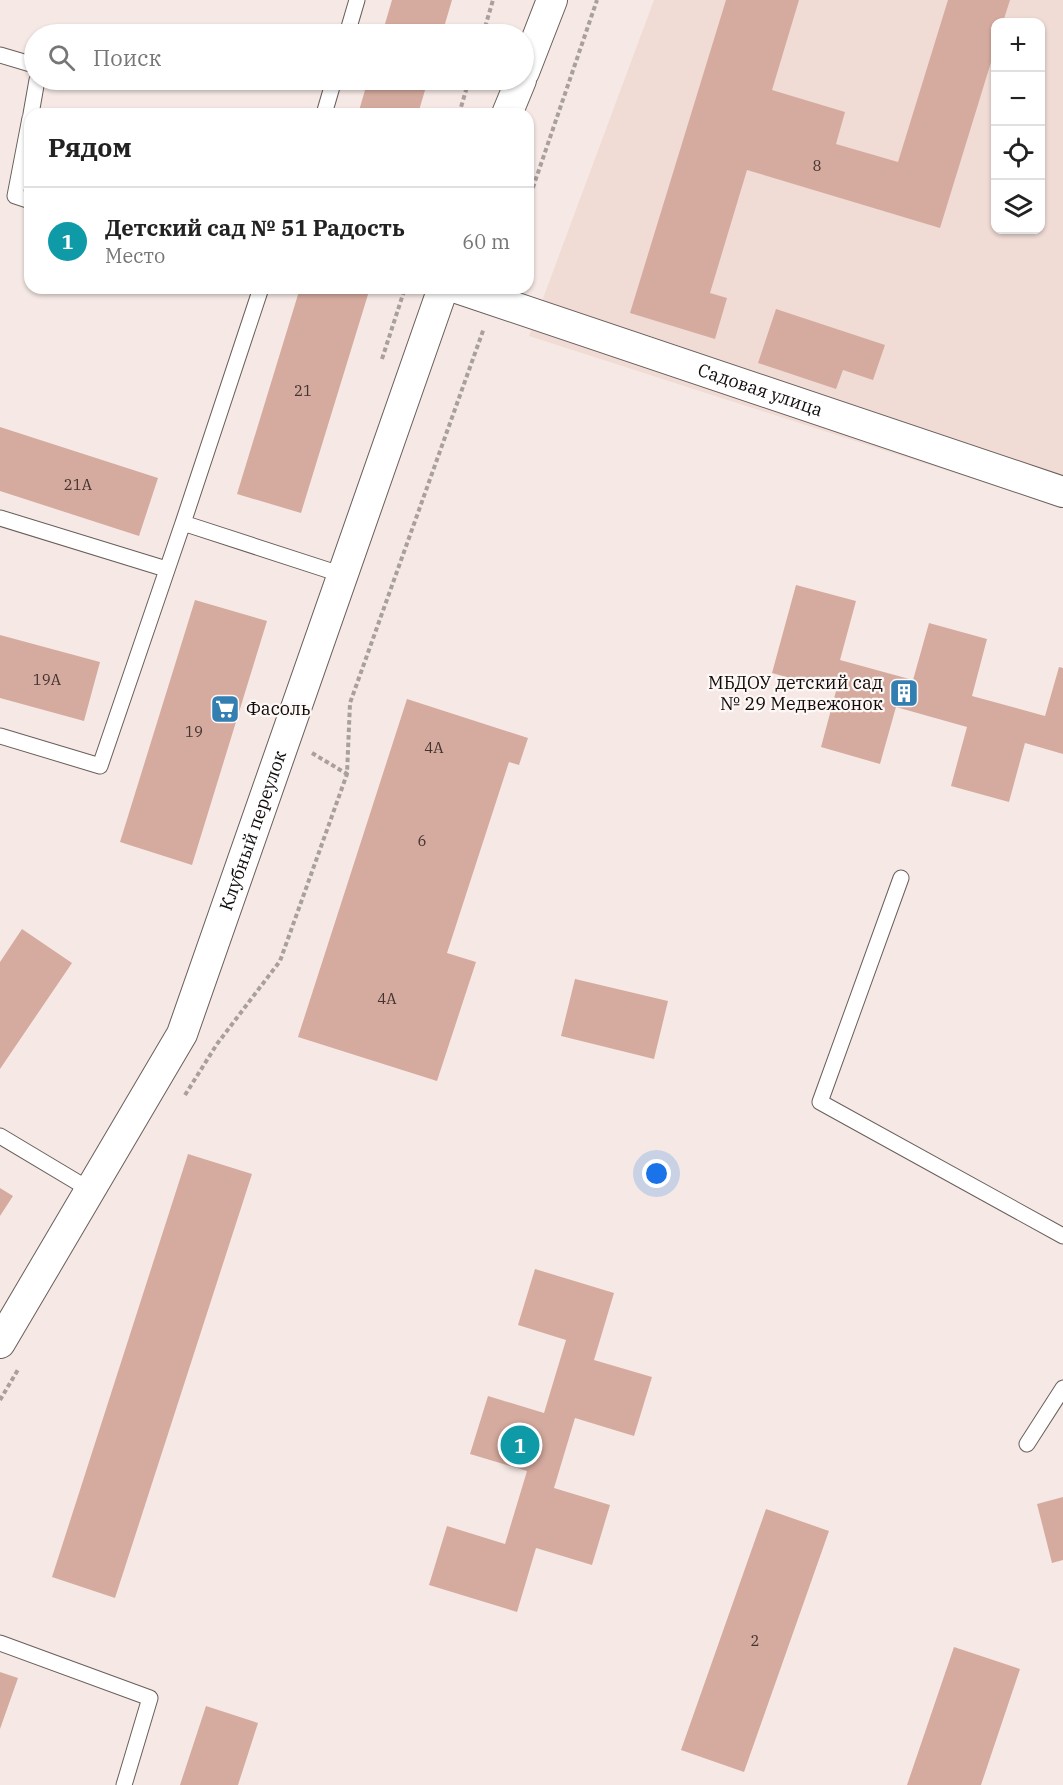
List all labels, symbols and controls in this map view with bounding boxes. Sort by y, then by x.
map controls [991,18,1045,234]
button: + [991,18,1045,72]
search box [24,24,534,90]
icon: search [45,41,78,74]
text: Поиск [93,43,161,72]
button: − [991,72,1045,126]
button: locate [991,126,1045,180]
text: Рядом [48,130,132,164]
house number: 8 [812,156,822,175]
button: layers [991,180,1045,234]
text: Детский сад № 51 Радость [105,213,405,242]
text: 1 [62,228,74,255]
text: 60 m [462,228,510,255]
text: Место [105,242,165,269]
street label: Садовая улица [695,358,826,421]
house number: 21 [294,381,312,400]
house number: 21А [64,475,93,494]
house number: 19А [33,670,62,689]
place label: МБДОУ детский сад № 29 Медвежонок [708,671,884,715]
building icon: МБДОУ детский сад № 29 Медвежонок [888,677,920,709]
supermarket icon: Фасоль [209,693,241,725]
place label: Фасоль [246,697,311,720]
house number: 19 [185,722,203,741]
house number: 4А [424,738,444,757]
street label: Клубный переулок [214,747,291,914]
house number: 6 [417,831,427,850]
house number: 4А [377,989,397,1008]
your location [642,1159,671,1188]
pin: 1 [500,1422,540,1468]
house number: 2 [750,1631,760,1650]

